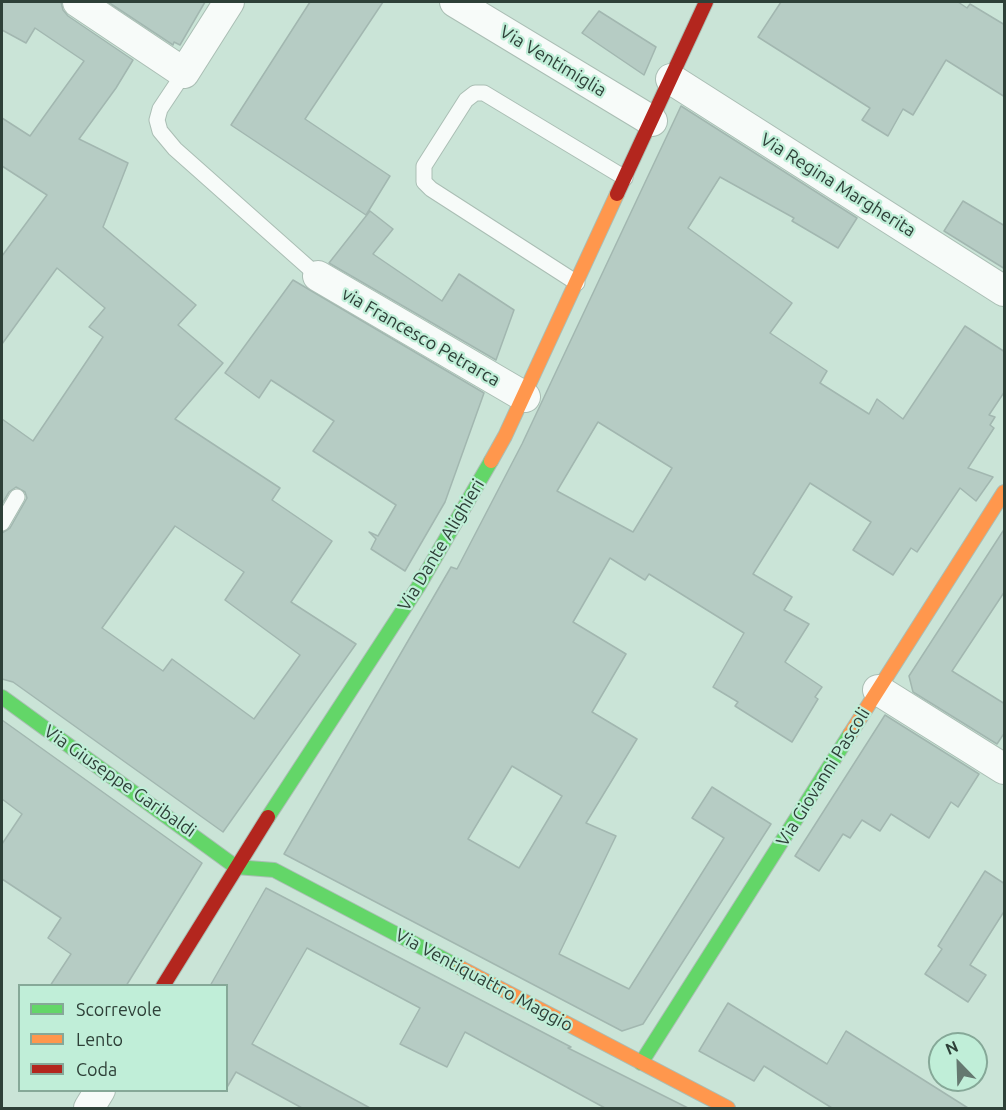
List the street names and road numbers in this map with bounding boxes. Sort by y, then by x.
street label: Via Ventimiglia [496,21,610,101]
street label: Via Regina Margherita [756,128,920,242]
street label: via Francesco Petrarca [338,283,504,391]
street label: Via Dante Alighieri [393,475,489,615]
street label: Via Giovanni Pascoli [772,704,874,850]
street label: Via Giuseppe Garibaldi [40,720,200,842]
street label: Via Ventiquattro Maggio [391,924,577,1036]

